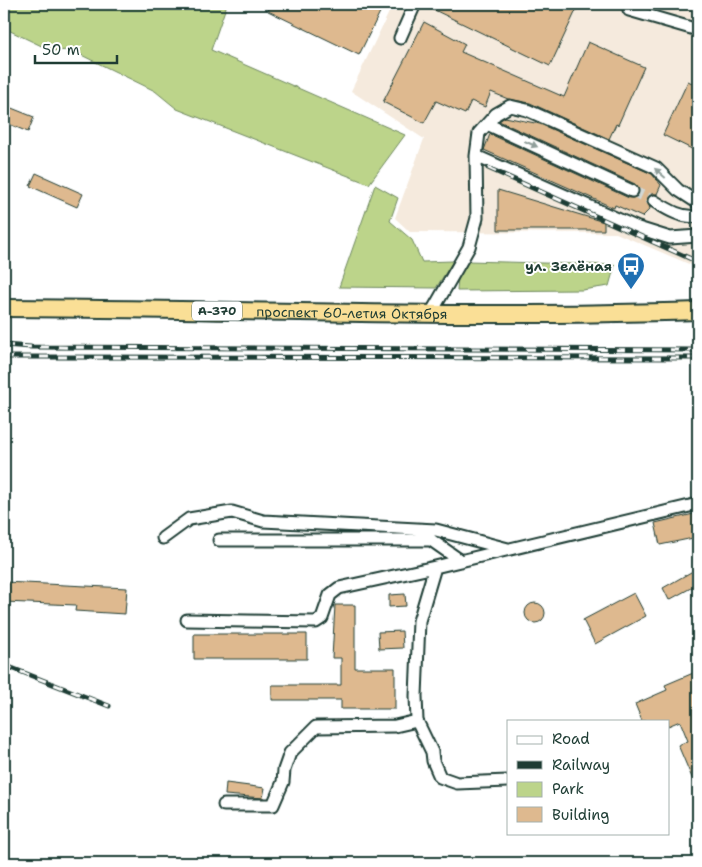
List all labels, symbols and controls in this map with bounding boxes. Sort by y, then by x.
scale bar [35,32,118,64]
text: 50 m [42,40,80,60]
one-way arrow [524,140,538,148]
one-way arrow [655,167,667,179]
bus stop icon: ул. Зелёная [616,251,646,290]
place label: ул. Зелёная [525,257,612,275]
road number: А-370 [192,302,242,321]
street label: проспект 60-летия Октября [256,302,448,323]
legend [507,720,670,834]
text: Road [552,729,590,749]
text: Railway [552,755,610,775]
text: Park [552,779,584,799]
text: Building [552,805,609,825]

